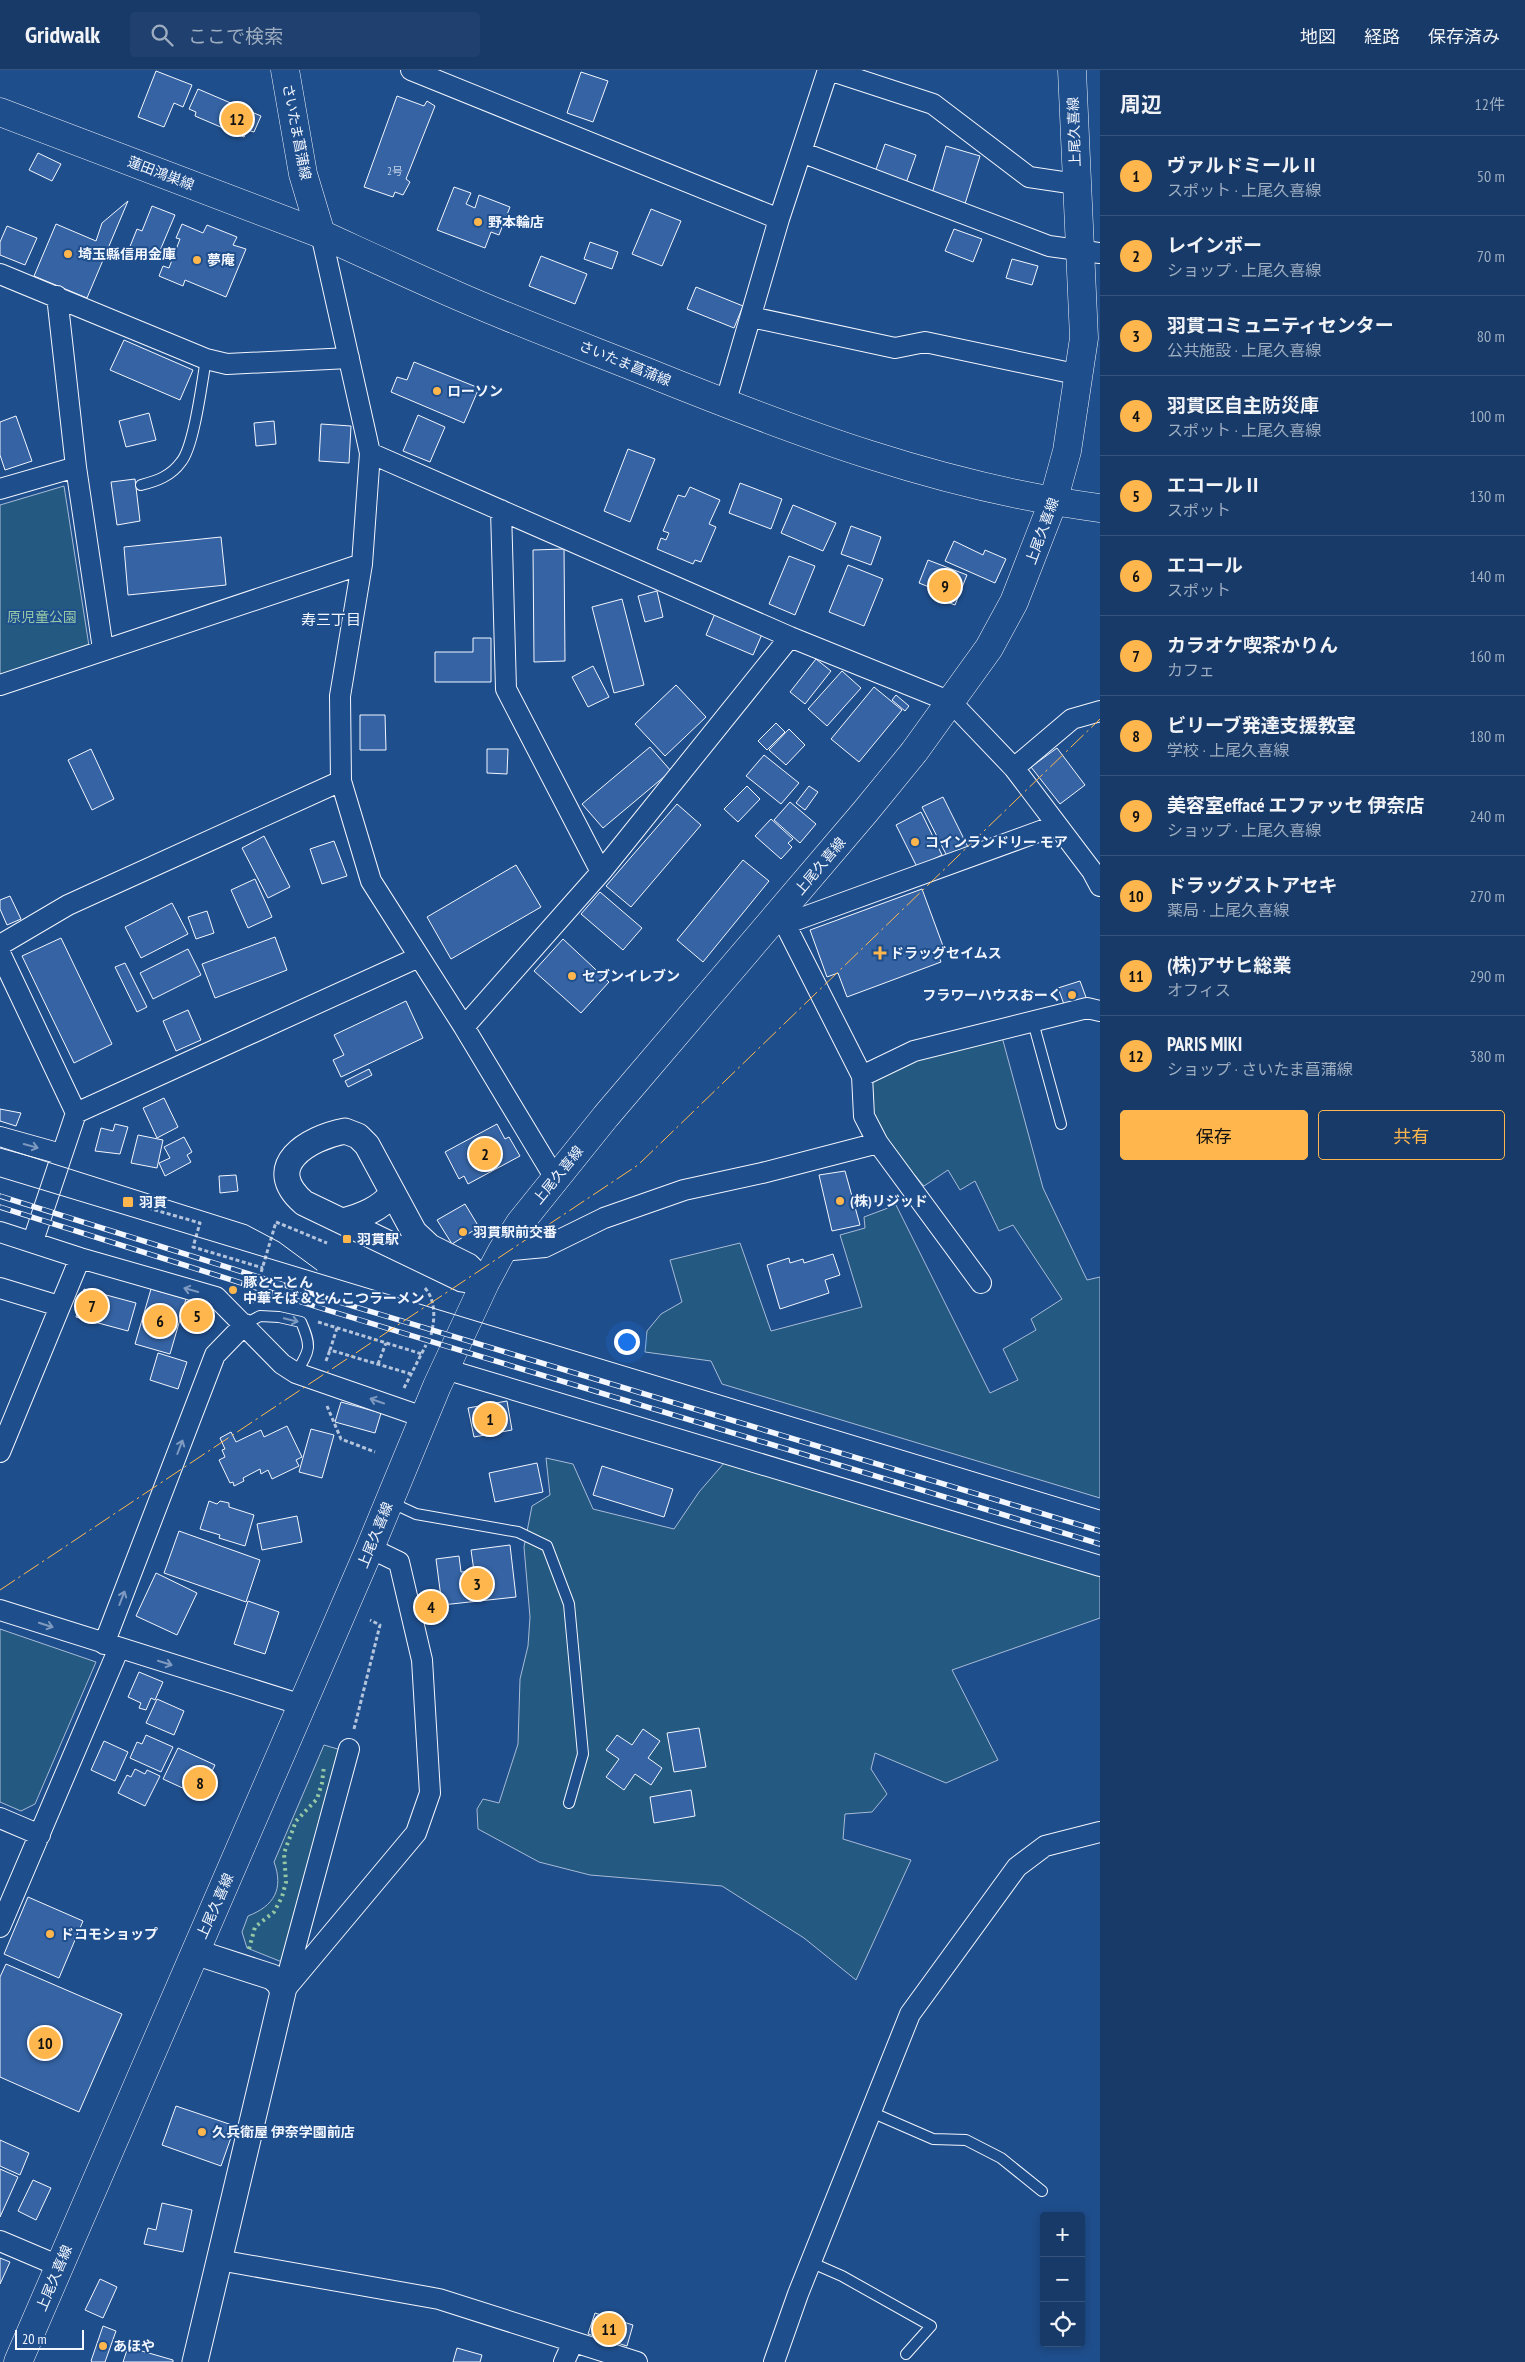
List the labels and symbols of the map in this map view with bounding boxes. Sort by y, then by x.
street label: さいたま菖蒲線 [279,82,315,182]
street label: 上尾久喜線 [1064,97,1084,167]
pin: 12 [221,100,253,138]
street label: 蓮田鴻巣線 [125,152,197,194]
house number: 2号 [387,164,403,178]
place label: 野本輪店 [488,213,544,231]
marker: 野本輪店 [472,216,484,228]
place label: 埼玉縣信用金庫 [78,245,176,263]
marker: 埼玉縣信用金庫 [62,248,74,260]
place label: 夢庵 [207,251,235,269]
marker: 夢庵 [191,254,203,266]
street label: さいたま菖蒲線 [576,336,674,390]
place label: ローソン [447,382,503,400]
marker: ローソン [431,385,443,397]
street label: 上尾久喜線 [1022,495,1062,567]
pin: 9 [929,567,961,605]
park label: 原児童公園 [7,608,77,626]
district label: 寿三丁目 [301,610,361,629]
street label: 上尾久喜線 [791,833,849,899]
place label: コインランドリー モア [925,833,1068,851]
marker: コインランドリー モア [909,836,921,848]
place label: ドラッグセイムス [890,944,1002,962]
marker: ドラッグセイムス [874,947,886,959]
place label: セブンイレブン [582,967,680,985]
marker: セブンイレブン [566,970,578,982]
place label: フラワーハウスおーく [922,986,1062,1004]
marker: フラワーハウスおーく [1066,989,1078,1001]
pin: 2 [469,1135,501,1173]
one-way arrow [22,1141,38,1151]
street label: 上尾久喜線 [529,1142,587,1208]
place label: (株)リジッド [850,1192,928,1210]
place label: 羽貫 [139,1193,167,1211]
marker: 羽貫 [121,1195,135,1209]
marker: (株)リジッド [834,1195,846,1207]
place label: 羽貫駅前交番 [473,1223,557,1241]
marker: 羽貫駅前交番 [457,1226,469,1238]
place label: 羽貫駅 [357,1230,399,1248]
marker: 羽貫駅 [341,1233,353,1245]
place label: 豚とことん 中華そば＆とんこつラーメン [243,1273,424,1307]
one-way arrow [183,1284,199,1294]
marker: 豚とことん 中華そば＆とんこつラーメン [227,1284,239,1296]
pin: 7 [76,1287,108,1325]
pin: 5 [181,1297,213,1335]
pin: 6 [144,1302,176,1340]
one-way arrow [283,1316,299,1325]
your location [614,1329,640,1355]
one-way arrow [370,1396,385,1405]
pin: 1 [474,1400,506,1438]
one-way arrow [176,1439,185,1455]
street label: 上尾久喜線 [354,1499,396,1571]
pin: 3 [461,1565,493,1603]
pin: 4 [415,1588,447,1626]
one-way arrow [118,1591,127,1606]
one-way arrow [38,1621,54,1631]
one-way arrow [157,1658,173,1668]
pin: 8 [184,1764,216,1802]
street label: 上尾久喜線 [193,1870,237,1942]
place label: ドコモショップ [60,1925,158,1943]
marker: ドコモショップ [44,1928,56,1940]
pin: 10 [29,2024,61,2062]
place label: 久兵衛屋 伊奈学園前店 [212,2123,355,2141]
marker: 久兵衛屋 伊奈学園前店 [196,2126,208,2138]
street label: 上尾久喜線 [32,2242,76,2314]
pin: 11 [593,2310,625,2348]
scale bar [15,2327,84,2350]
place label: あほや [113,2337,155,2355]
marker: あほや [97,2340,109,2352]

